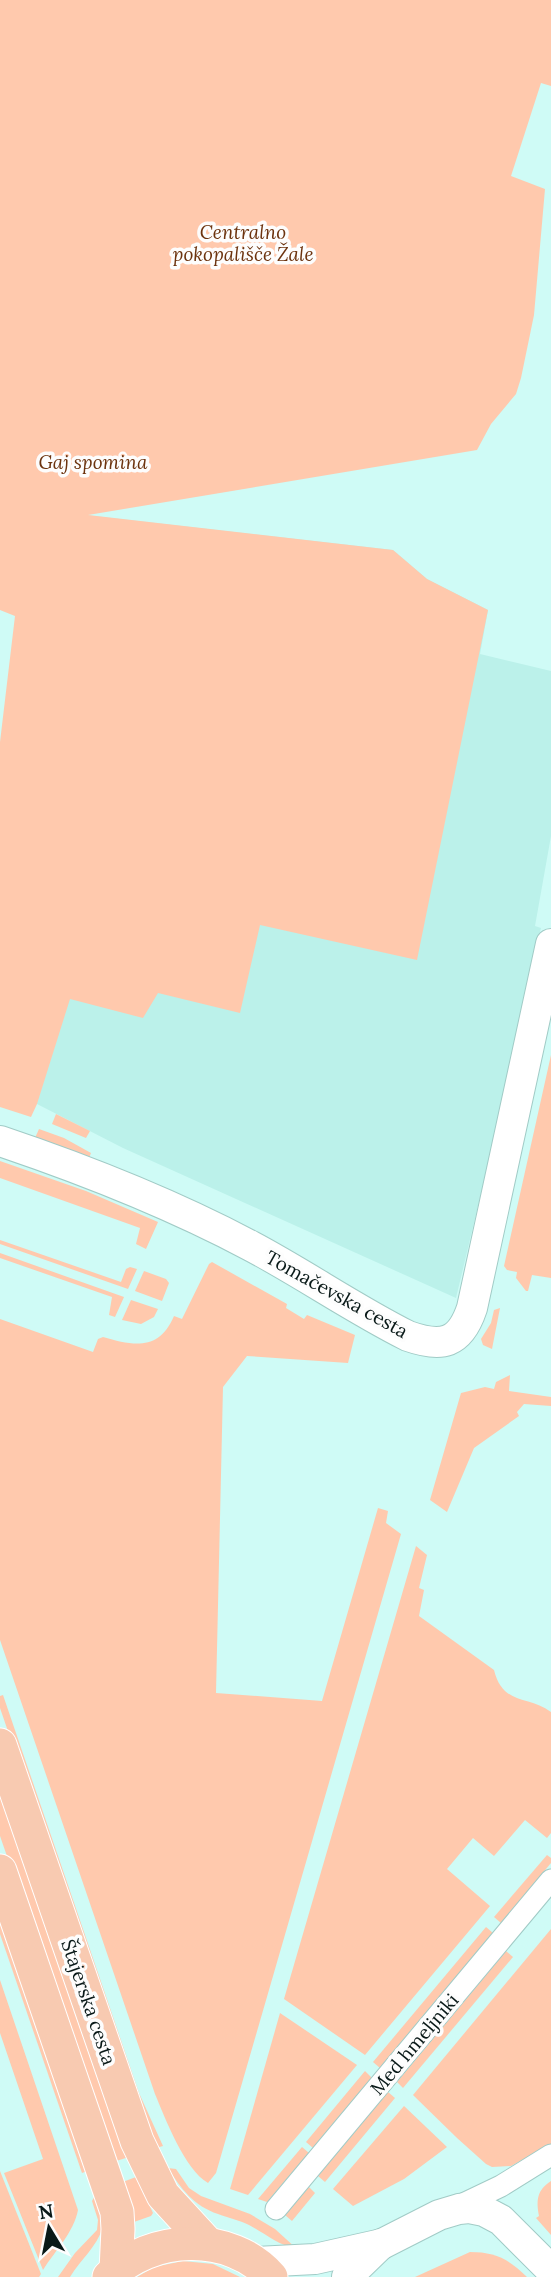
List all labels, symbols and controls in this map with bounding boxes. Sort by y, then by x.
park label: Centralno pokopališče Žale [173,220,313,266]
park label: Gaj spomina [39,450,148,474]
street label: Tomačevska cesta [262,1245,413,1343]
street label: Štajerska cesta [56,1936,122,2068]
street label: Med hmeljniki [365,1988,463,2100]
north arrow [14,2193,84,2263]
text: N [37,2198,56,2224]

